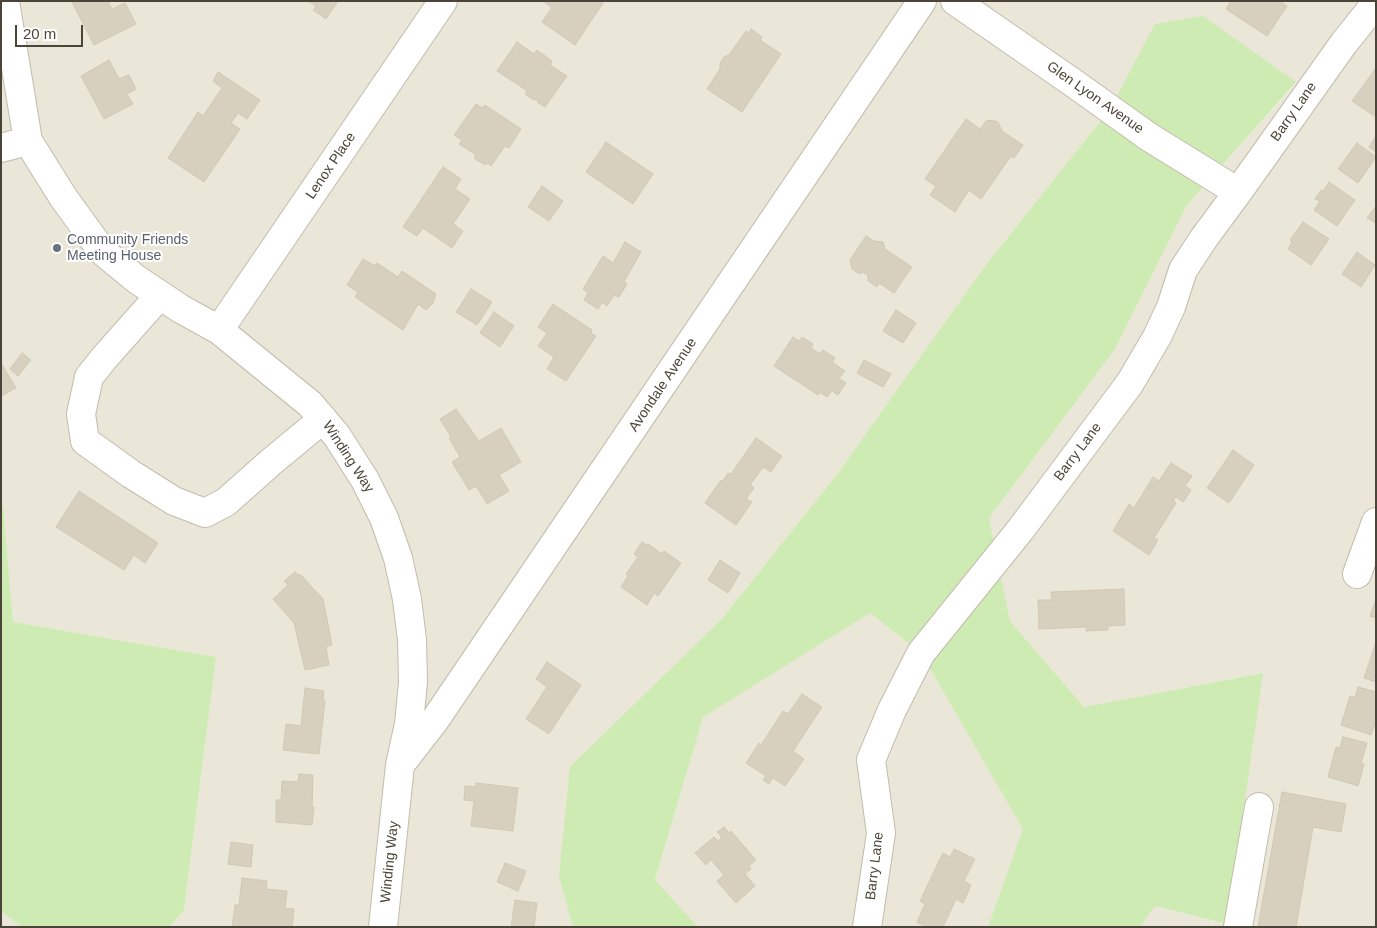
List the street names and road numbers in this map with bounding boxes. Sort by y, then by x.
street label: Glen Lyon Avenue [1043,58,1147,138]
street label: Barry Lane [1267,79,1321,145]
street label: Lenox Place [302,129,360,203]
street label: Avondale Avenue [625,335,701,435]
street label: Winding Way [319,418,377,496]
street label: Barry Lane [1051,420,1105,484]
street label: Winding Way [377,820,403,904]
street label: Barry Lane [862,831,888,901]

